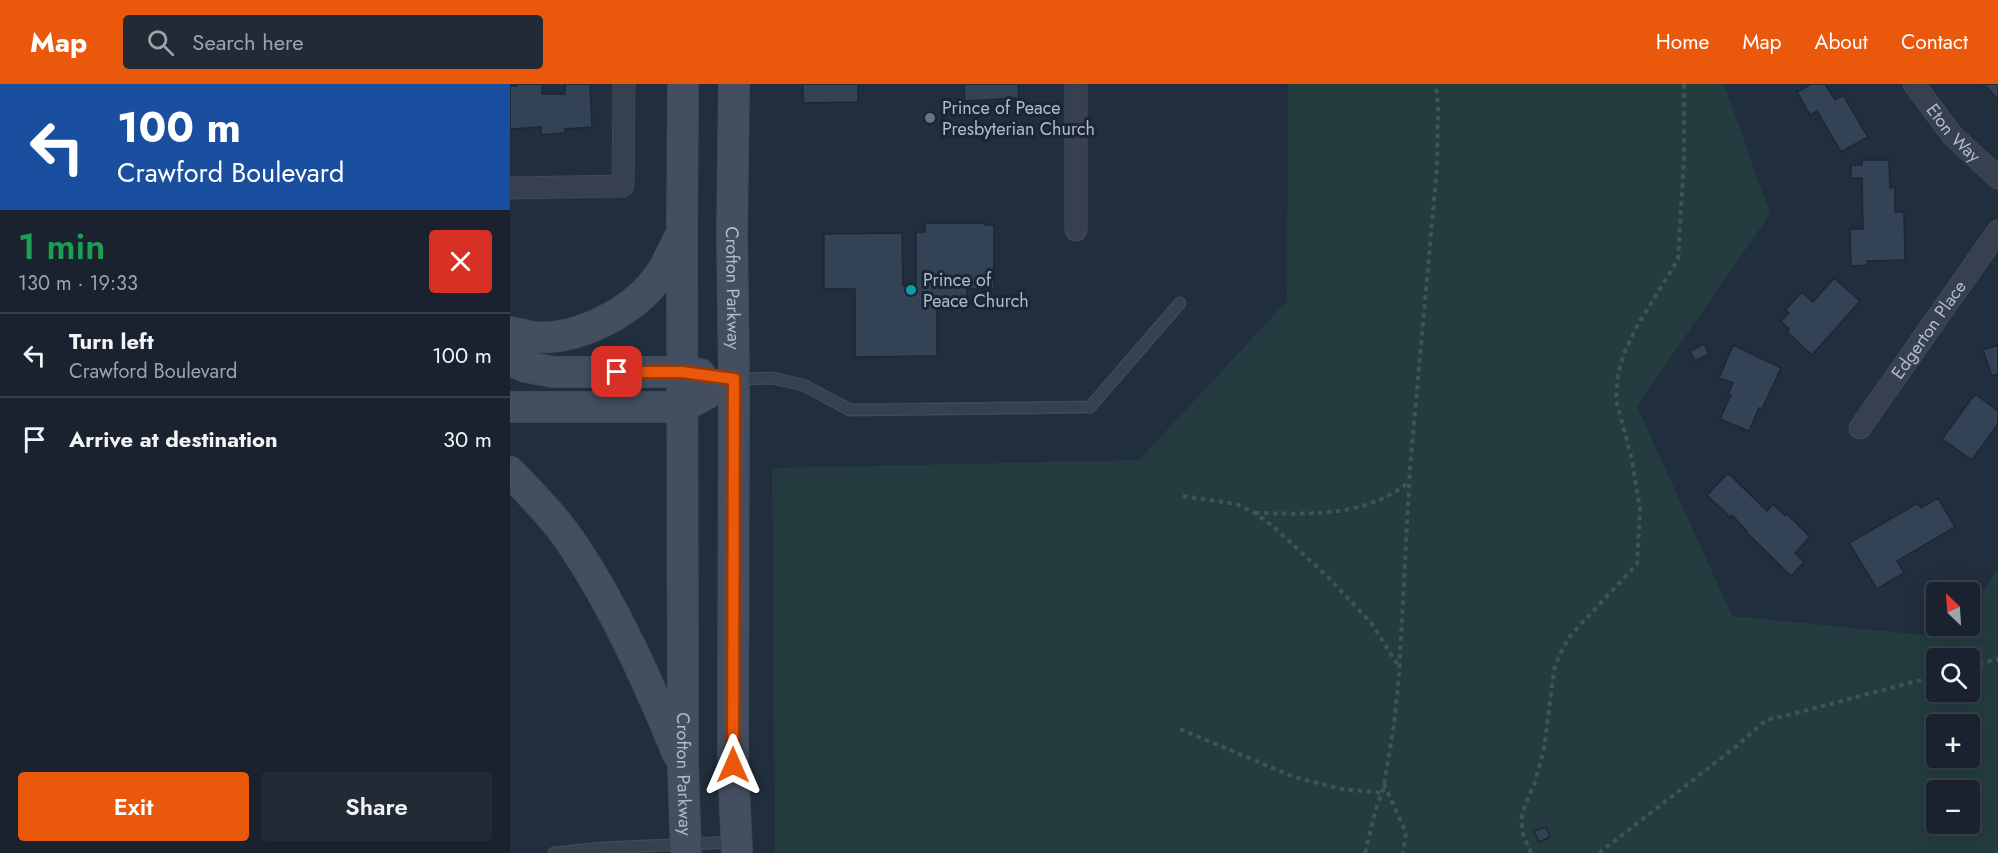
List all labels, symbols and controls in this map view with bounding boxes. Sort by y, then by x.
search box [123,15,543,69]
text: Map [30,22,87,63]
icon: search [144,26,177,59]
text: Search here [192,26,304,58]
text: Home [1656,27,1709,57]
text: Map [1742,27,1782,57]
text: About [1815,27,1868,57]
text: Contact [1901,27,1968,57]
place label: Prince of Peace Presbyterian Church [942,95,1095,142]
text: 100 m [117,97,241,158]
street label: Eton Way [1920,98,1987,169]
icon: left [18,108,96,186]
marker: Prince of Peace Presbyterian Church [923,111,937,125]
text: Crawford Boulevard [117,153,344,192]
text: 1 min [18,220,105,272]
street label: Crofton Parkway [719,226,747,350]
button: close [429,230,492,293]
place label: Prince of Peace Church [923,267,1029,314]
text: 130 m · 19:33 [18,269,138,298]
street label: Edgerton Place [1885,275,1973,384]
marker: Prince of Peace Church [904,283,918,297]
text: Turn left [69,325,154,357]
icon: left [18,339,51,372]
text: 100 m [432,339,492,371]
pin [591,346,642,397]
icon: arrive [600,355,633,388]
text: Crawford Boulevard [69,357,237,386]
icon: arrive [18,423,51,456]
text: Arrive at destination [69,423,278,455]
text: 30 m [443,423,492,455]
north arrow [1926,582,1980,636]
map controls [1926,582,1980,834]
button: search [1926,648,1980,702]
street label: Crofton Parkway [670,712,698,836]
button: + [1926,714,1980,768]
position arrow [701,733,765,797]
button: Exit [18,772,249,841]
button: Share [261,772,492,841]
button: − [1926,780,1980,834]

